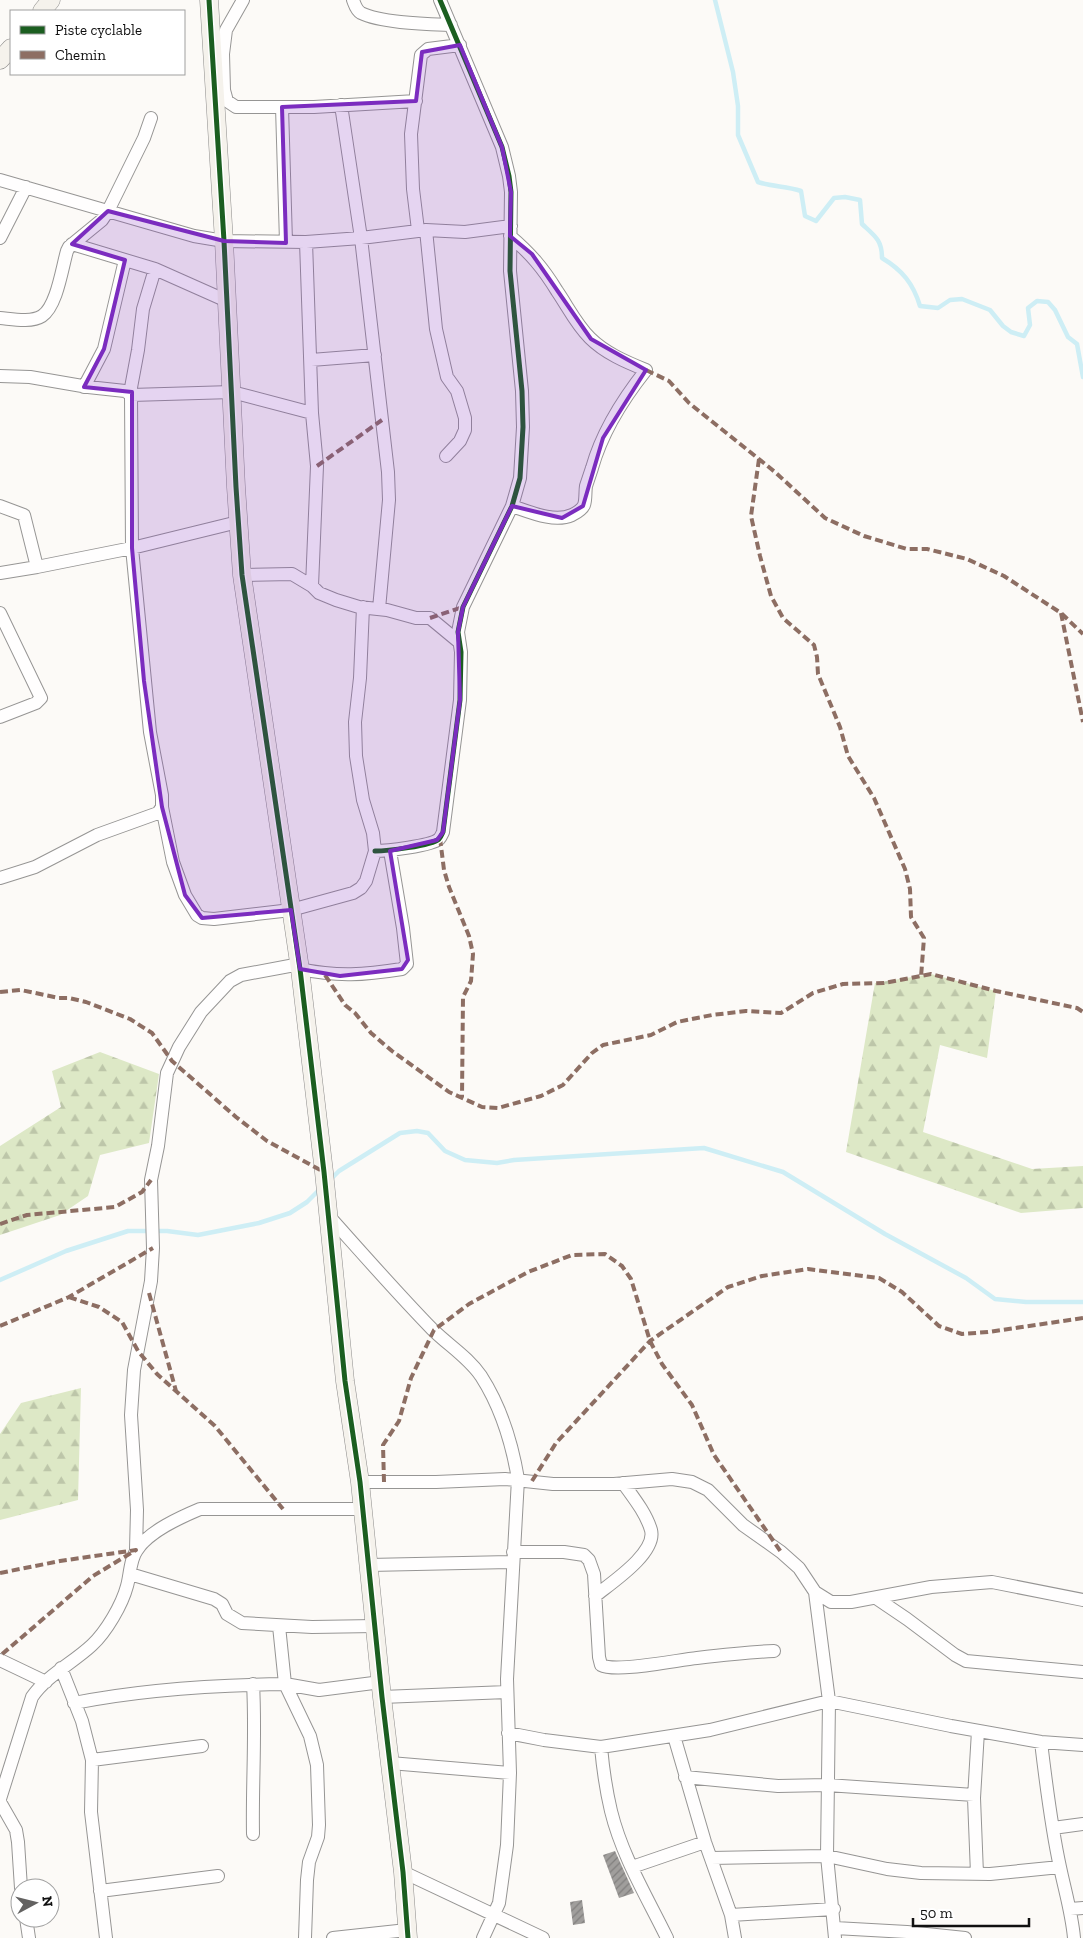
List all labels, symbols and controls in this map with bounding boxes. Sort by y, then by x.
legend [10,10,185,75]
text: Piste cyclable [55,21,142,39]
text: Chemin [55,46,106,64]
north arrow [10,1878,60,1928]
text: N [38,1895,57,1908]
scale bar [913,1896,1029,1928]
text: 50 m [920,1904,953,1922]

